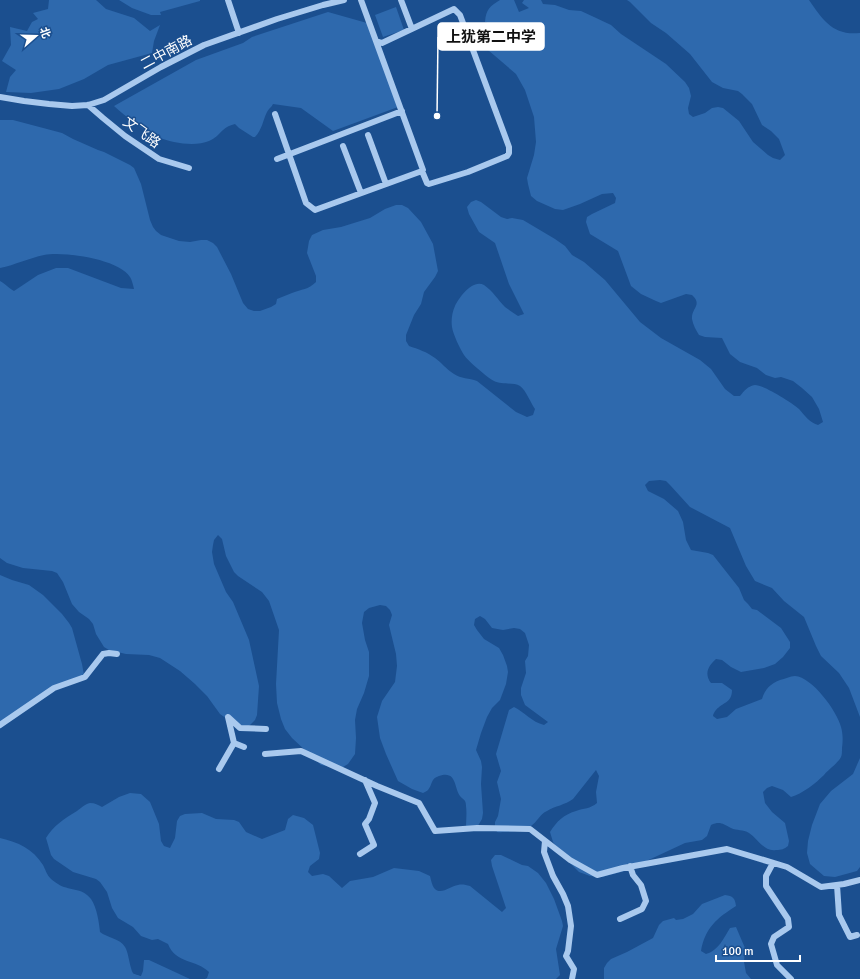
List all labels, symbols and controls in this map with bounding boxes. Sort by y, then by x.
north arrow [16,16,56,56]
callout: 上犹第二中学 [438,23,544,50]
text: 北 [37,25,53,40]
text: 上犹第二中学 [446,28,536,46]
street label: 二中南路 [138,32,195,73]
street label: 文飞路 [120,113,164,152]
scale bar [716,937,800,963]
text: 100 m [722,944,754,959]

